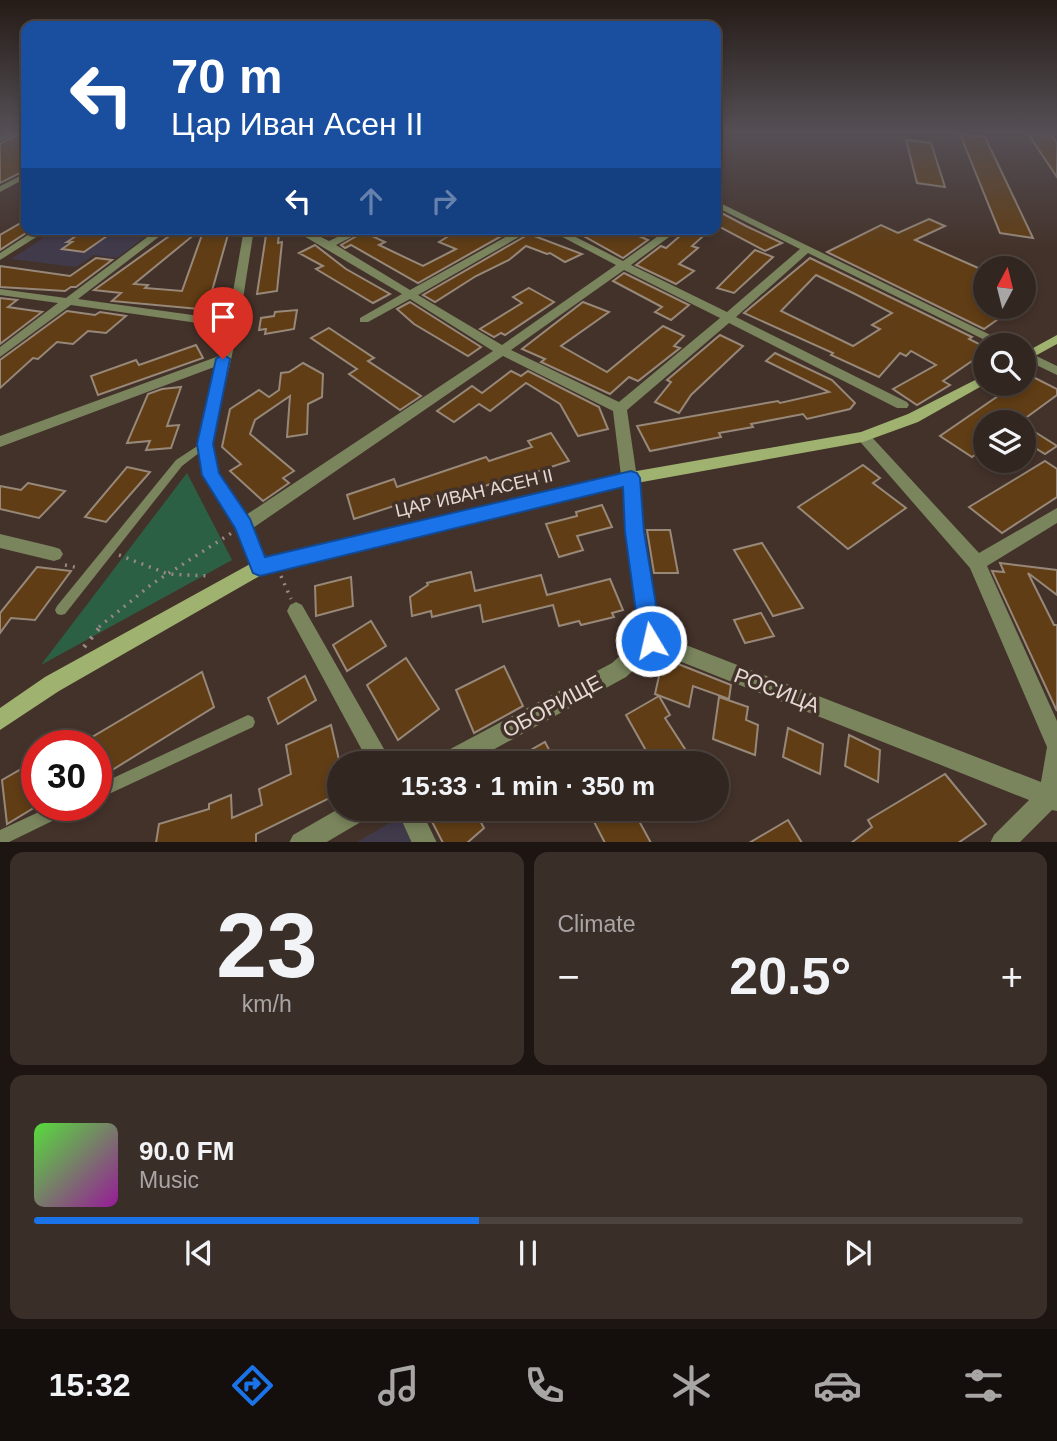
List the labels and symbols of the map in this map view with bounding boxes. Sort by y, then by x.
north arrow [973,256,1036,318]
pin [193,287,253,359]
street label: ЦАР ИВАН АСЕН II [393,465,555,521]
position arrow [614,604,688,678]
street label: РОСИЦА [731,663,823,717]
street label: ОБОРИЩЕ [498,670,606,742]
speed limit sign: 30 [21,730,112,821]

